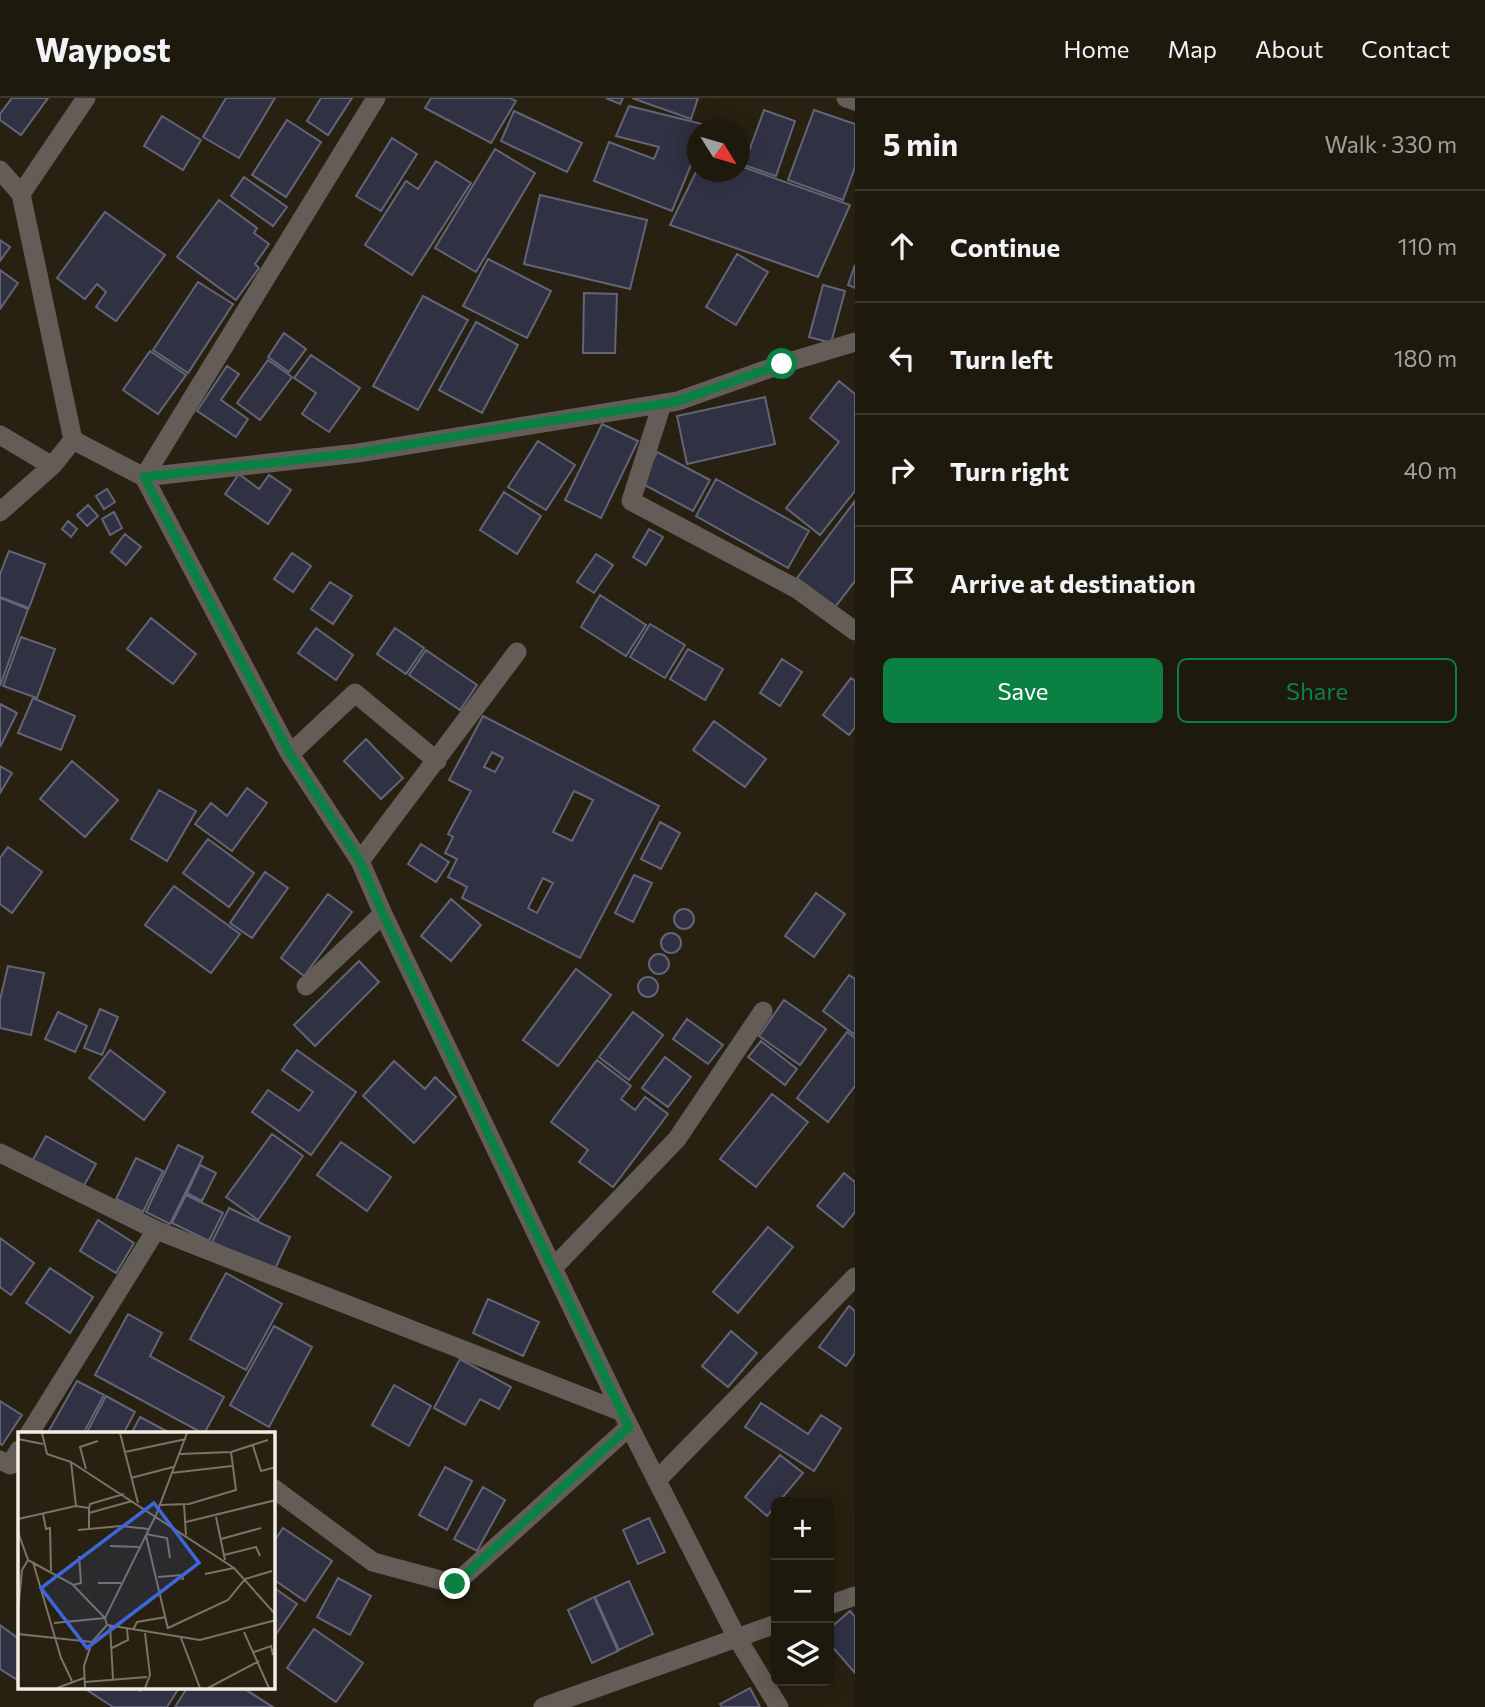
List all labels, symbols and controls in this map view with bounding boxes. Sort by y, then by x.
text: Waypost [35,28,171,69]
text: Home [1064,34,1130,63]
text: Map [1168,34,1217,63]
text: About [1255,34,1323,63]
text: Contact [1361,34,1450,63]
north arrow [687,119,750,182]
text: 5 min [883,125,958,162]
text: Walk · 330 m [1325,130,1457,158]
icon: ahead [883,227,921,265]
text: Continue [950,231,1060,262]
text: 110 m [1398,232,1457,260]
icon: left [883,339,921,377]
text: Turn left [950,343,1053,374]
text: 180 m [1394,344,1457,372]
route start [766,348,797,379]
icon: right [883,451,921,489]
text: Turn right [950,455,1069,486]
text: 40 m [1404,456,1457,484]
icon: arrive [883,563,921,601]
text: Arrive at destination [950,567,1196,598]
button: Save [883,658,1163,723]
button: Share [1177,658,1457,723]
inset map [18,1432,275,1690]
map controls [771,1497,834,1686]
button: + [771,1497,834,1560]
button: − [771,1560,834,1623]
route end [439,1568,470,1599]
button: layers [771,1623,834,1686]

